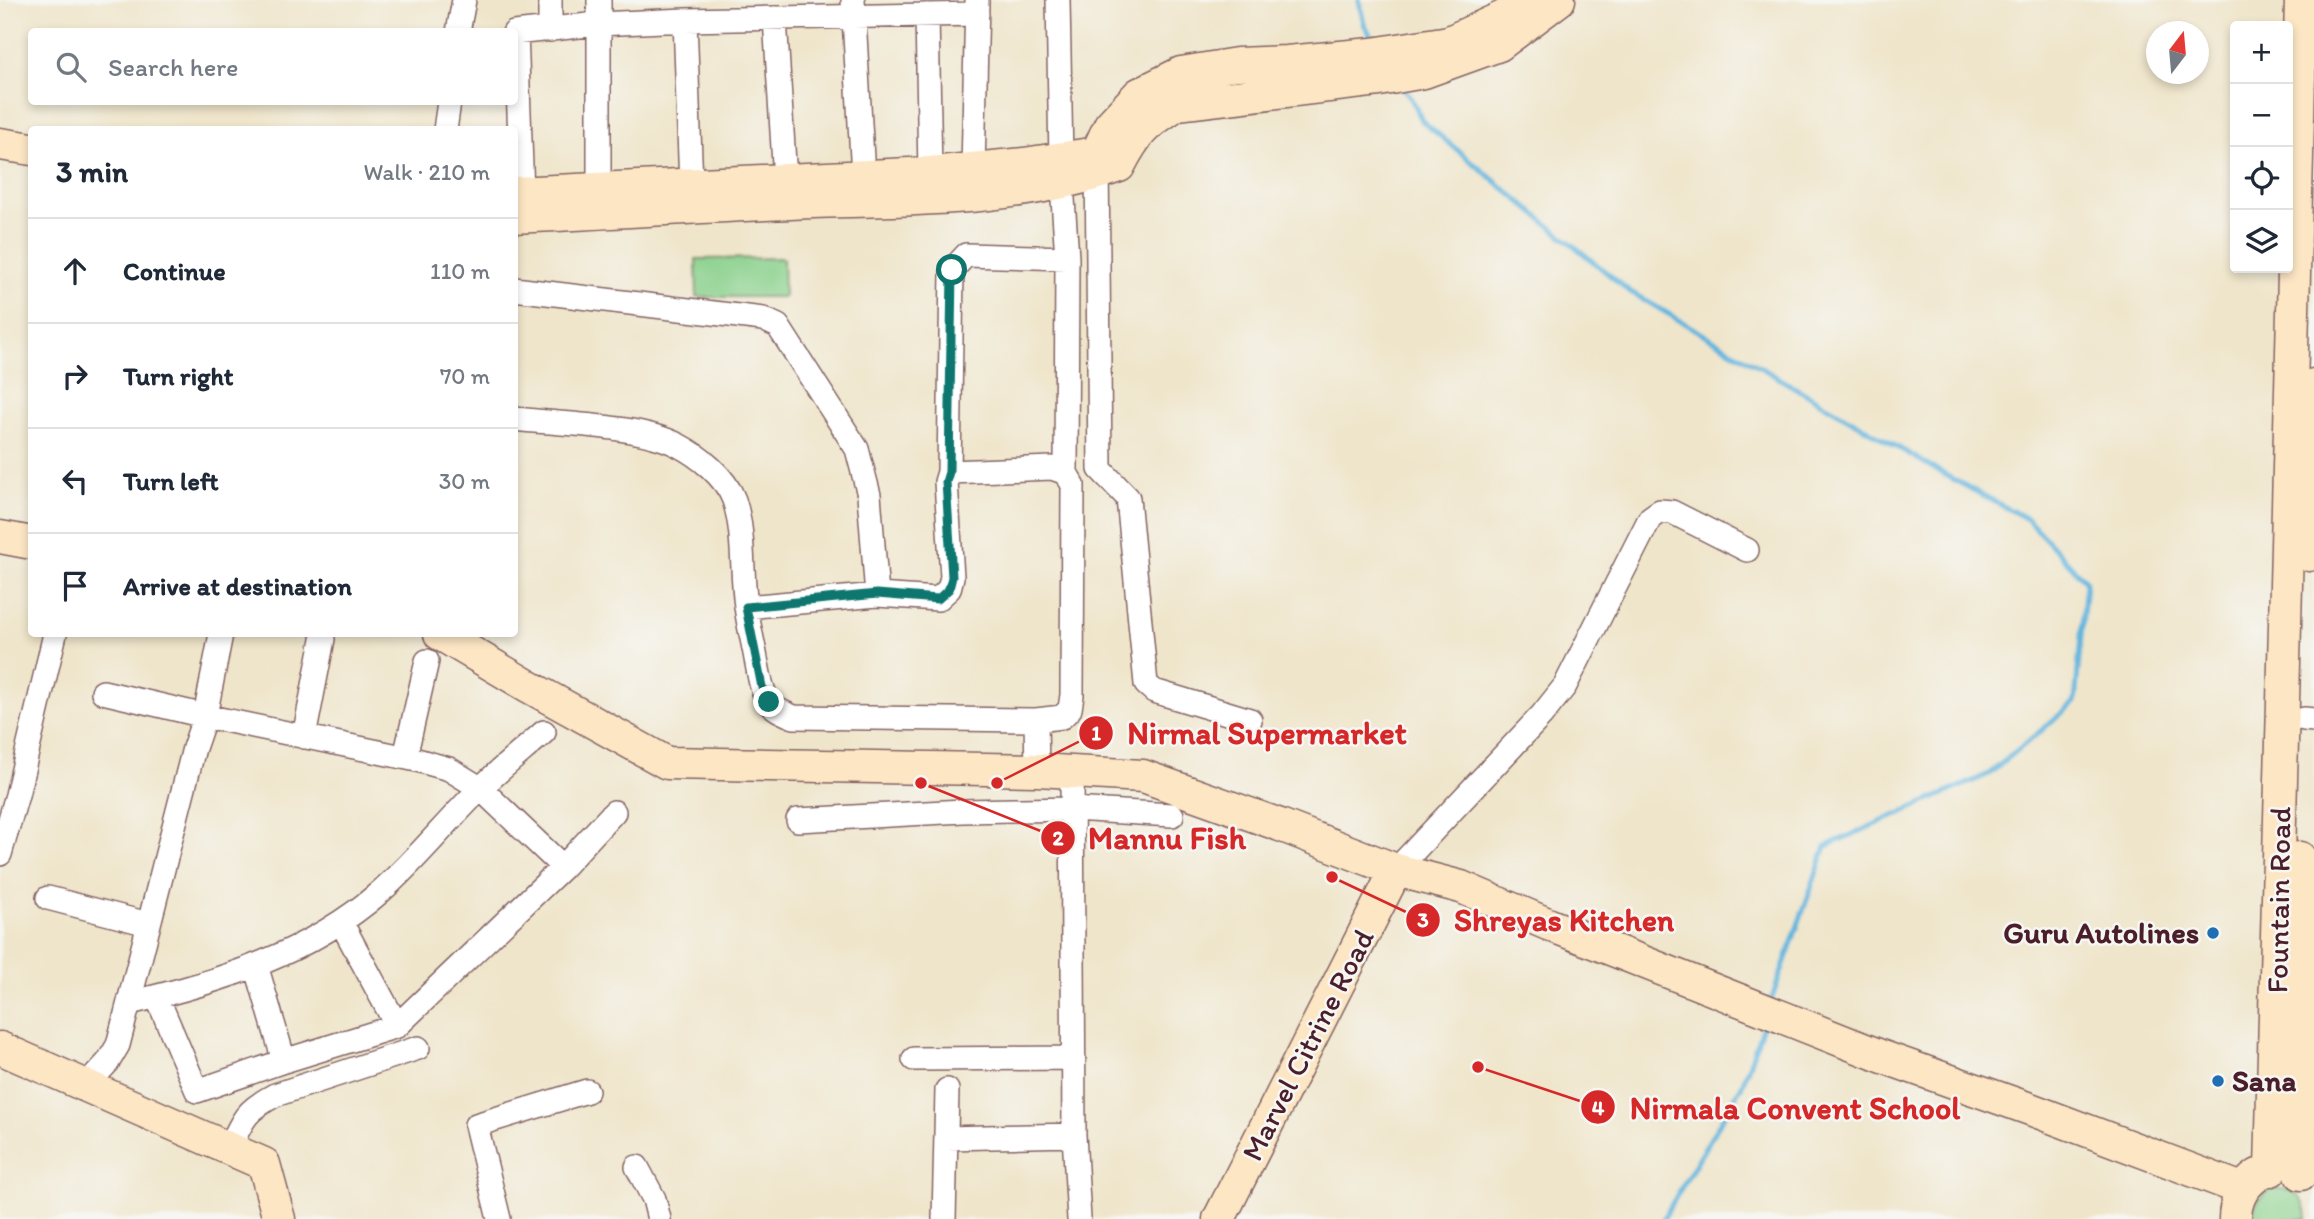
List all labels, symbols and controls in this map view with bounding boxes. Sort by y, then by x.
north arrow [2146,21,2209,84]
map controls [2230,21,2293,273]
button: + [2230,21,2293,84]
search box [28,28,518,105]
icon: search [52,48,90,86]
text: Search here [108,51,238,83]
button: − [2230,84,2293,147]
button: locate [2230,147,2293,210]
text: 3 min [56,153,128,190]
text: Walk · 210 m [364,158,490,186]
button: layers [2230,210,2293,273]
icon: ahead [56,252,94,290]
route start [936,254,967,285]
text: Continue [123,255,226,287]
text: 110 m [430,257,490,285]
icon: right [56,357,94,395]
text: Turn right [123,360,234,392]
text: 70 m [440,362,490,390]
icon: left [56,462,94,500]
text: Turn left [123,465,219,497]
text: 30 m [439,467,490,495]
icon: arrive [56,567,94,605]
text: Arrive at destination [123,570,352,602]
route end [753,686,784,717]
callout: Nirmal Supermarket [1078,706,1421,759]
text: Nirmal Supermarket [1127,714,1407,752]
text: 1 [1091,720,1101,745]
street label: Fountain Road [2258,806,2299,994]
callout: Mannu Fish [1040,811,1260,864]
text: Mannu Fish [1088,819,1247,857]
text: 2 [1052,825,1064,850]
callout: Shreyas Kitchen [1405,893,1688,946]
text: Shreyas Kitchen [1454,901,1675,939]
text: 3 [1417,907,1429,932]
place label: Guru Autolines [2003,914,2199,951]
street label: Marvel Citrine Road [1233,922,1382,1167]
marker: Guru Autolines [2205,925,2221,941]
place label: Sana [2232,1062,2296,1099]
marker: Sana [2210,1073,2226,1089]
callout: Nirmala Convent School [1581,1081,1974,1134]
text: Nirmala Convent School [1630,1089,1961,1127]
text: 4 [1592,1095,1605,1120]

